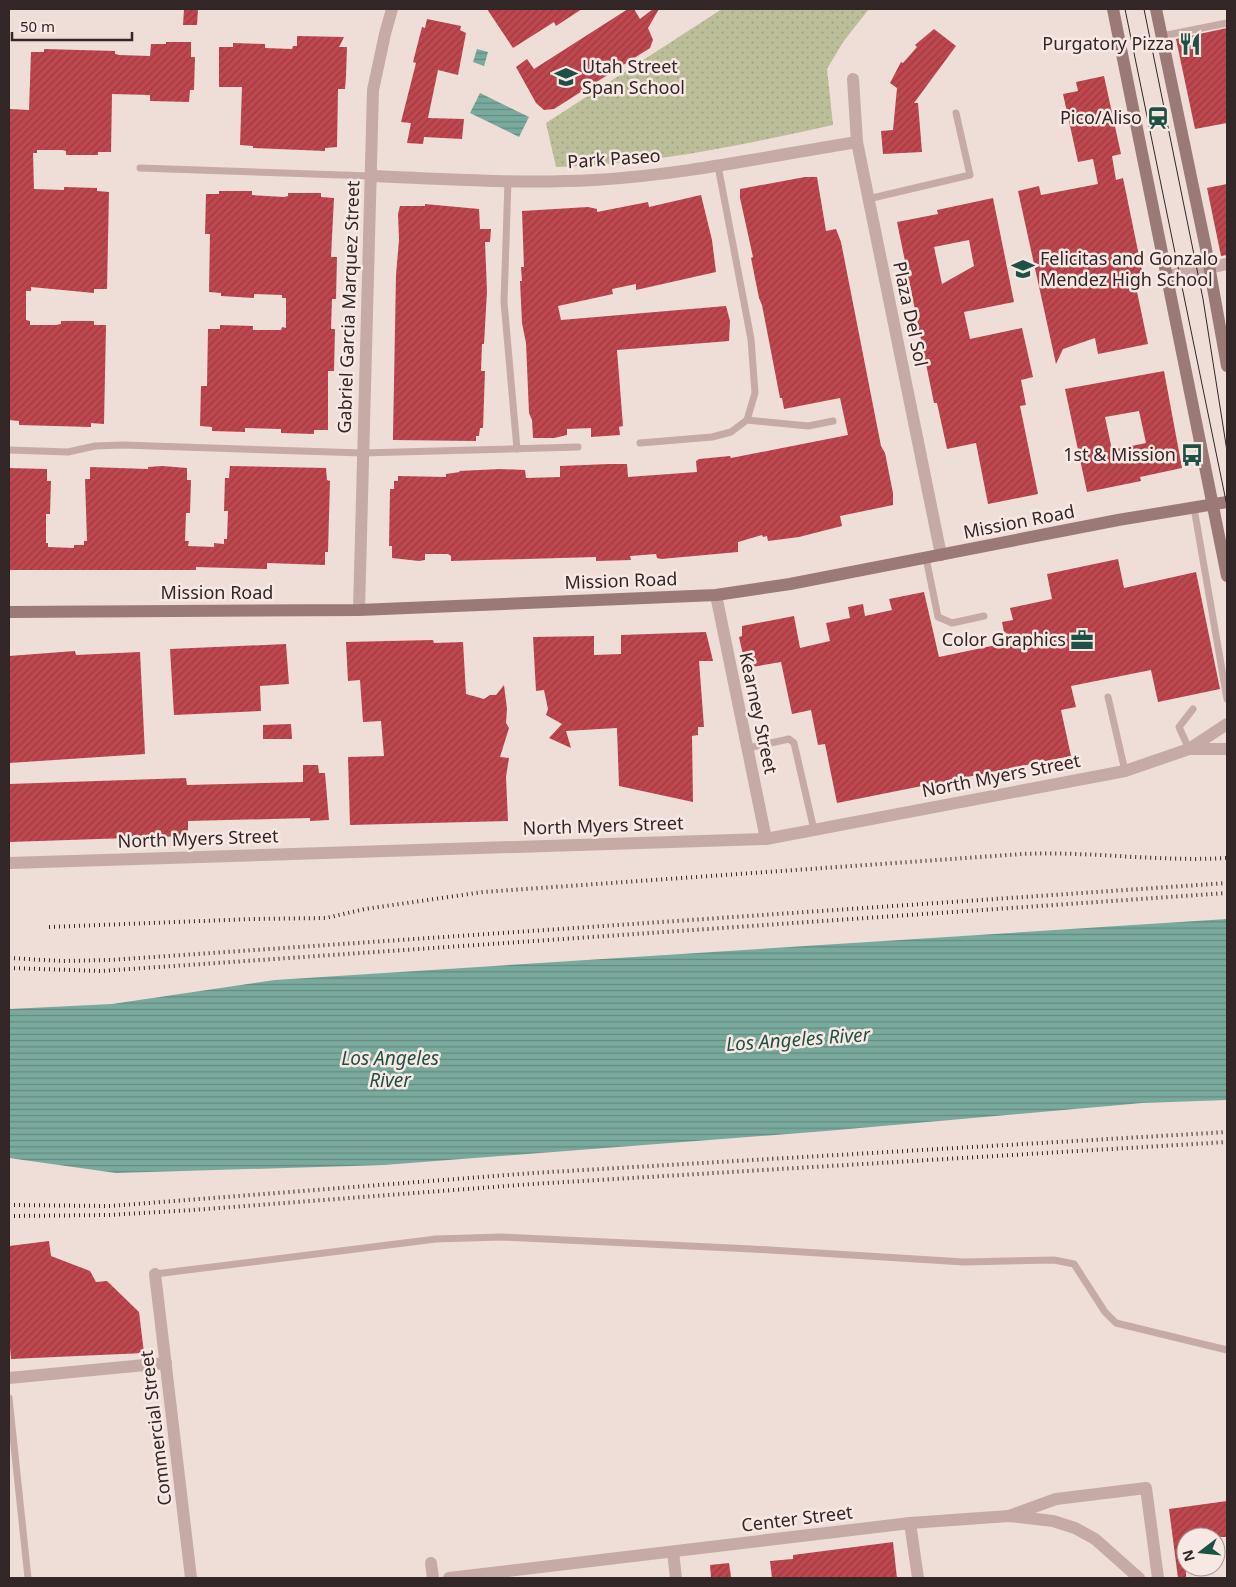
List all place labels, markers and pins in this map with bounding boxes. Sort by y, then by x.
place label: Purgatory Pizza [1042,31,1174,55]
restaurant icon: Purgatory Pizza [1177,31,1203,57]
place label: Utah Street Span School [582,54,685,99]
school or university icon: Utah Street Span School [553,64,579,90]
place label: Pico/Aliso [1060,105,1142,129]
station icon: Pico/Aliso [1145,105,1171,131]
place label: Felicitas and Gonzalo Mendez High School [1040,246,1218,291]
school or university icon: Felicitas and Gonzalo Mendez High School [1010,256,1036,282]
place label: 1st & Mission [1063,442,1176,466]
bus stop icon: 1st & Mission [1179,442,1205,468]
place label: Color Graphics [942,627,1066,651]
office icon: Color Graphics [1069,627,1095,653]

